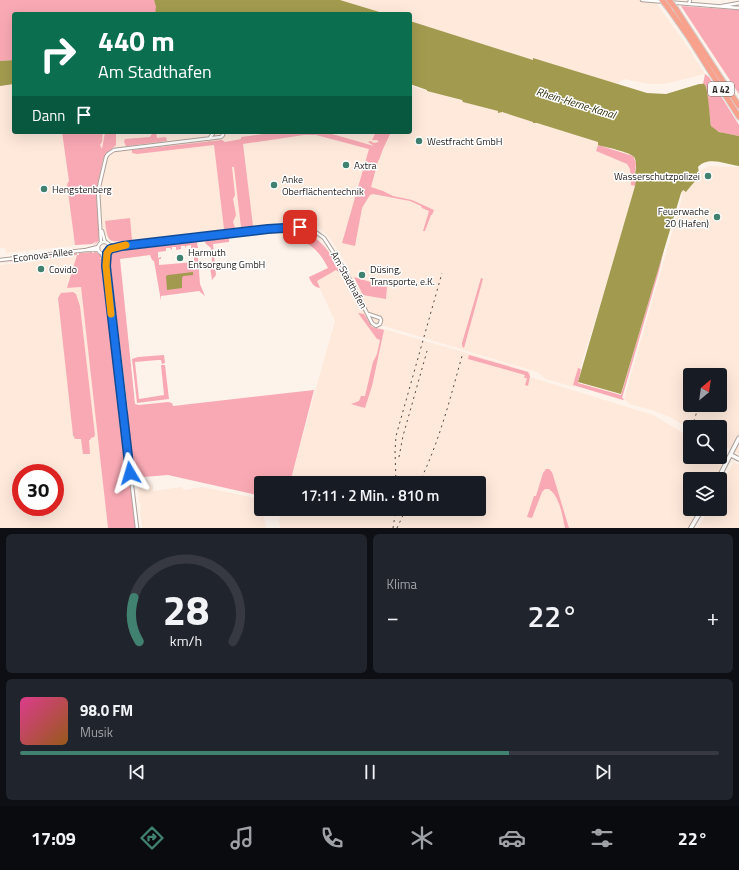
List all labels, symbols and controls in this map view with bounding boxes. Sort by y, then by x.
text: 440 m [98,19,175,62]
icon: right [32,28,84,80]
text: Am Stadthafen [98,58,212,85]
road number: A 42 [708,82,734,96]
water label: Rhein-Herne-Kanal [534,83,619,123]
text: Dann [32,104,65,127]
icon: arrive [73,104,95,126]
place label: Westfracht GmbH [427,134,503,149]
marker: Westfracht GmbH [414,136,424,146]
place label: Axtra [354,158,376,173]
marker: Axtra [341,160,351,170]
place label: Wasserschutzpolizei [614,169,700,184]
marker: Wasserschutzpolizei [703,171,713,181]
place label: Anke Oberflächentechnik [282,172,364,199]
marker: Anke Oberflächentechnik [269,180,279,190]
place label: Hengstenberg [52,182,112,197]
marker: Hengstenberg [39,184,49,194]
place label: Feuerwache 20 (Hafen) [658,204,709,231]
pin [283,210,317,244]
marker: Feuerwache 20 (Hafen) [712,212,722,222]
icon: arrive [289,216,311,238]
street label: Econova-Allee [12,244,74,266]
place label: Harmuth Entsorgung GmbH [188,245,265,272]
street label: Am Stadthafen [327,249,371,311]
marker: Harmuth Entsorgung GmbH [175,253,185,263]
place label: Covido [49,262,77,277]
place label: Düsing, Transporte, e.K. [370,262,435,289]
marker: Covido [36,264,46,274]
marker: Düsing, Transporte, e.K. [357,270,367,280]
north arrow [683,368,727,412]
map controls [683,368,727,516]
button: search [683,420,727,464]
position arrow [109,452,151,494]
speed limit sign: 30 [12,464,64,516]
button: layers [683,472,727,516]
text: 17:11 · 2 Min. · 810 m [301,484,439,507]
text: Klima [387,574,417,594]
text: 28 [163,577,210,640]
text: 22° [528,593,578,639]
text: − [387,600,399,634]
text: + [707,600,719,634]
text: km/h [170,629,202,651]
text: 98.0 FM [80,699,133,722]
text: Musik [80,722,113,742]
icon: previous [126,761,148,783]
icon: pause [359,761,381,783]
icon: next [592,761,614,783]
icon: directions [138,824,166,852]
icon: music [228,824,256,852]
icon: phone [318,824,346,852]
icon: climate [408,824,436,852]
icon: car [498,824,526,852]
icon: filters [588,824,616,852]
text: 17:09 [31,825,76,852]
text: 22° [678,825,708,852]

